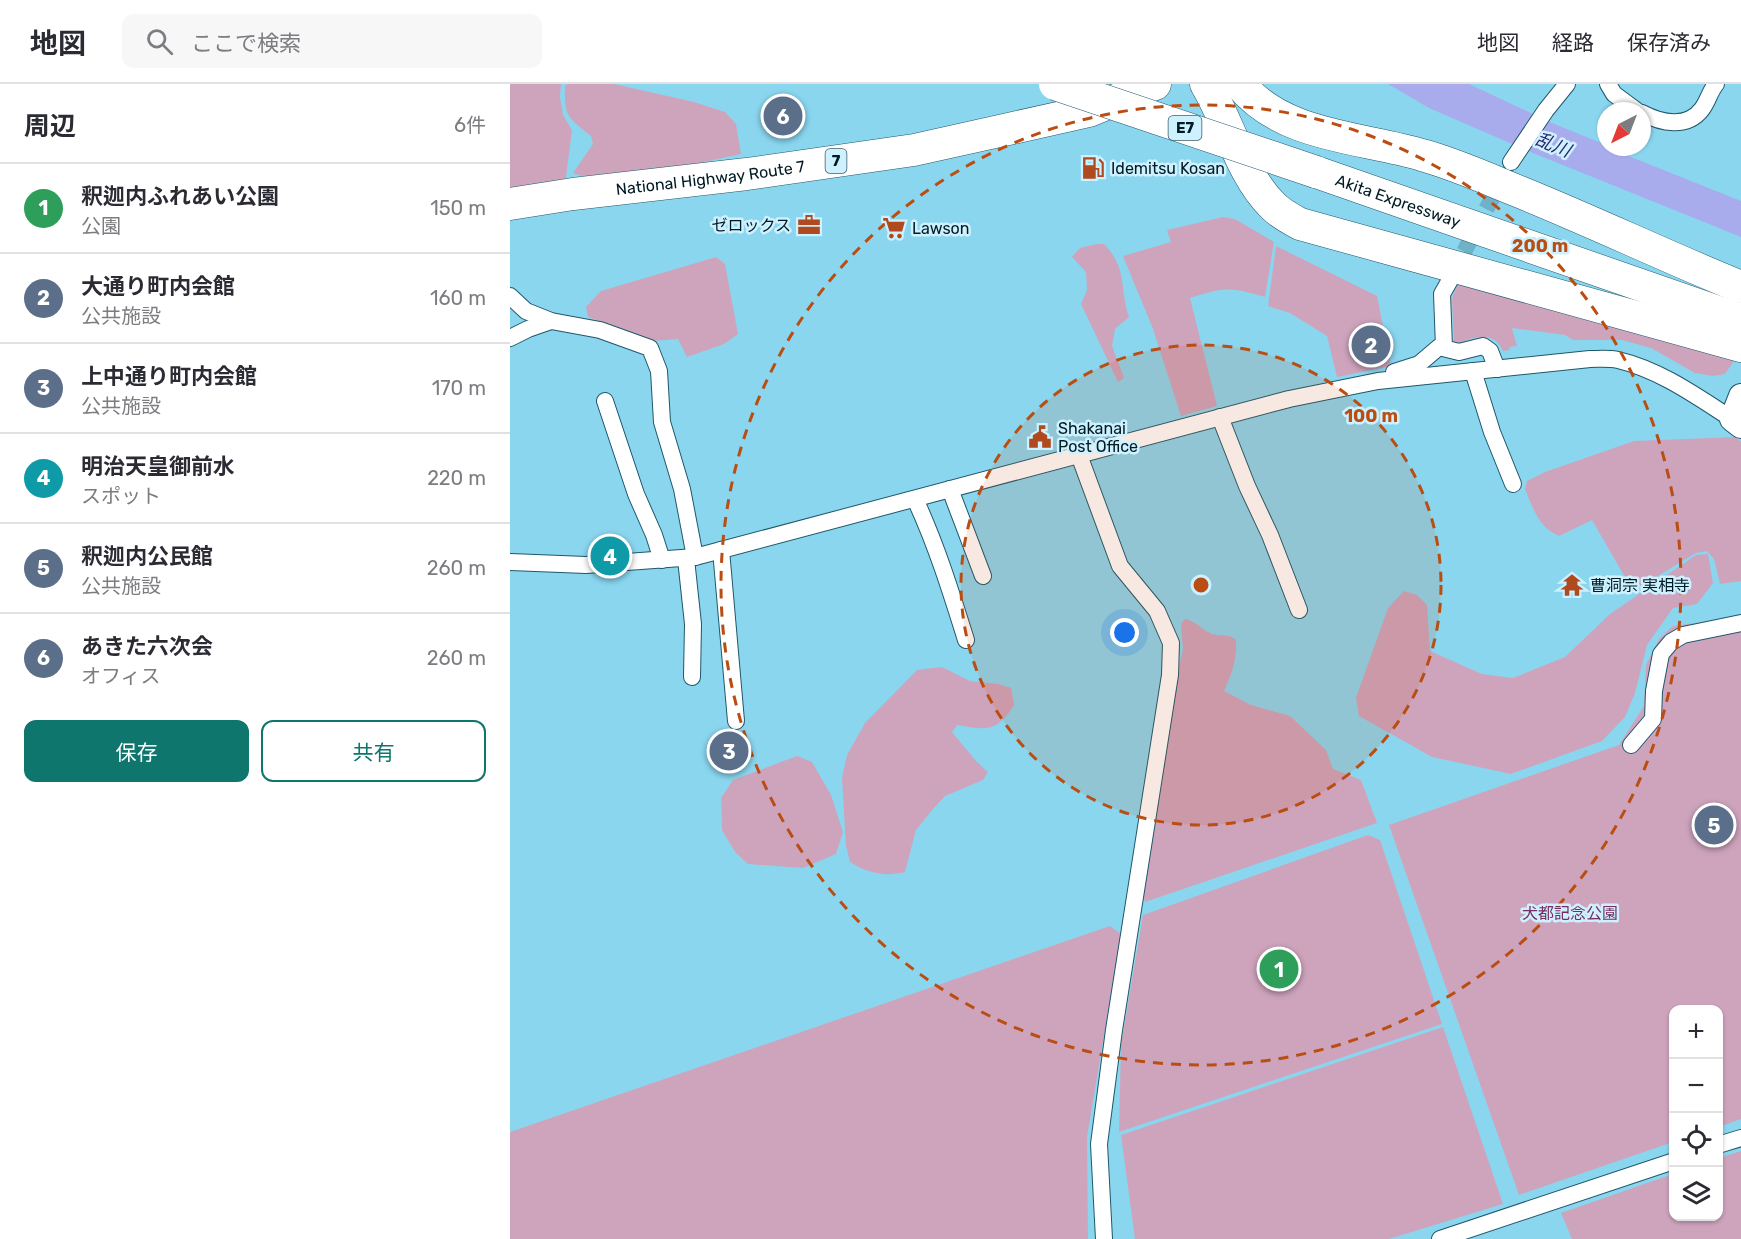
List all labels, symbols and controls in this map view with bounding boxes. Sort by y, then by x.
search box [122,14,542,68]
icon: search [143,25,176,58]
text: 地図 [30,27,86,60]
text: ここで検索 [191,30,301,57]
text: 地図 [1477,30,1519,55]
text: 経路 [1552,30,1594,55]
text: 保存済み [1627,30,1711,55]
pin: 6 [764,93,802,138]
north arrow [1597,102,1651,156]
text: 周辺 [24,111,76,142]
text: 6件 [454,113,486,137]
road number: E7 [1168,116,1202,140]
water label: 乱川 [1532,128,1576,163]
road number: 7 [826,149,846,173]
fuel station icon: Idemitsu Kosan [1080,155,1106,181]
street label: National Highway Route 7 [615,156,806,199]
place label: Idemitsu Kosan [1111,159,1225,178]
street label: Akita Expressway [1333,170,1463,231]
text: 釈迦内ふれあい公園 [81,183,279,210]
text: 1 [39,196,48,220]
text: 150 m [430,196,486,220]
office icon: ゼロックス [796,212,822,238]
text: 公園 [81,214,121,238]
supermarket icon: Lawson [881,215,907,241]
place label: ゼロックス [711,216,791,235]
place label: Lawson [912,219,969,238]
text: 200 m [1512,235,1568,257]
text: 大通り町内会館 [81,273,235,300]
text: 2 [37,286,50,310]
text: 160 m [430,286,486,310]
text: 公共施設 [81,304,161,328]
pin: 2 [1352,322,1390,368]
text: 上中通り町内会館 [81,363,257,390]
text: 3 [37,376,50,400]
text: 170 m [432,376,486,400]
text: 公共施設 [81,394,161,418]
text: 100 m [1344,405,1398,427]
place label: Shakanai Post Office [1058,419,1138,456]
public building icon: Shakanai Post Office [1027,424,1053,450]
text: 明治天皇御前水 [81,453,235,480]
text: 4 [37,466,50,490]
text: 220 m [427,466,486,490]
text: スポット [81,484,161,508]
pin: 4 [590,534,630,578]
text: 釈迦内公民館 [81,543,213,570]
text: 5 [37,556,50,580]
text: 260 m [427,556,486,580]
temple icon: 曹洞宗 実相寺 [1559,572,1585,598]
text: 公共施設 [81,574,161,598]
centre of rings [1191,575,1211,595]
place label: 曹洞宗 実相寺 [1590,576,1690,595]
your location [1110,618,1139,647]
text: あきた六次会 [81,633,213,660]
text: 6 [37,646,50,670]
text: 260 m [427,646,486,670]
text: オフィス [81,664,161,688]
button: 保存 [24,720,249,782]
button: 共有 [261,720,486,782]
pin: 3 [710,728,748,774]
pin: 5 [1694,802,1734,848]
park label: 犬都記念公園 [1522,904,1618,923]
pin: 1 [1260,946,1298,992]
map controls [1669,1005,1723,1221]
button: + [1669,1005,1723,1059]
button: − [1669,1059,1723,1113]
button: locate [1669,1113,1723,1167]
button: layers [1669,1167,1723,1221]

